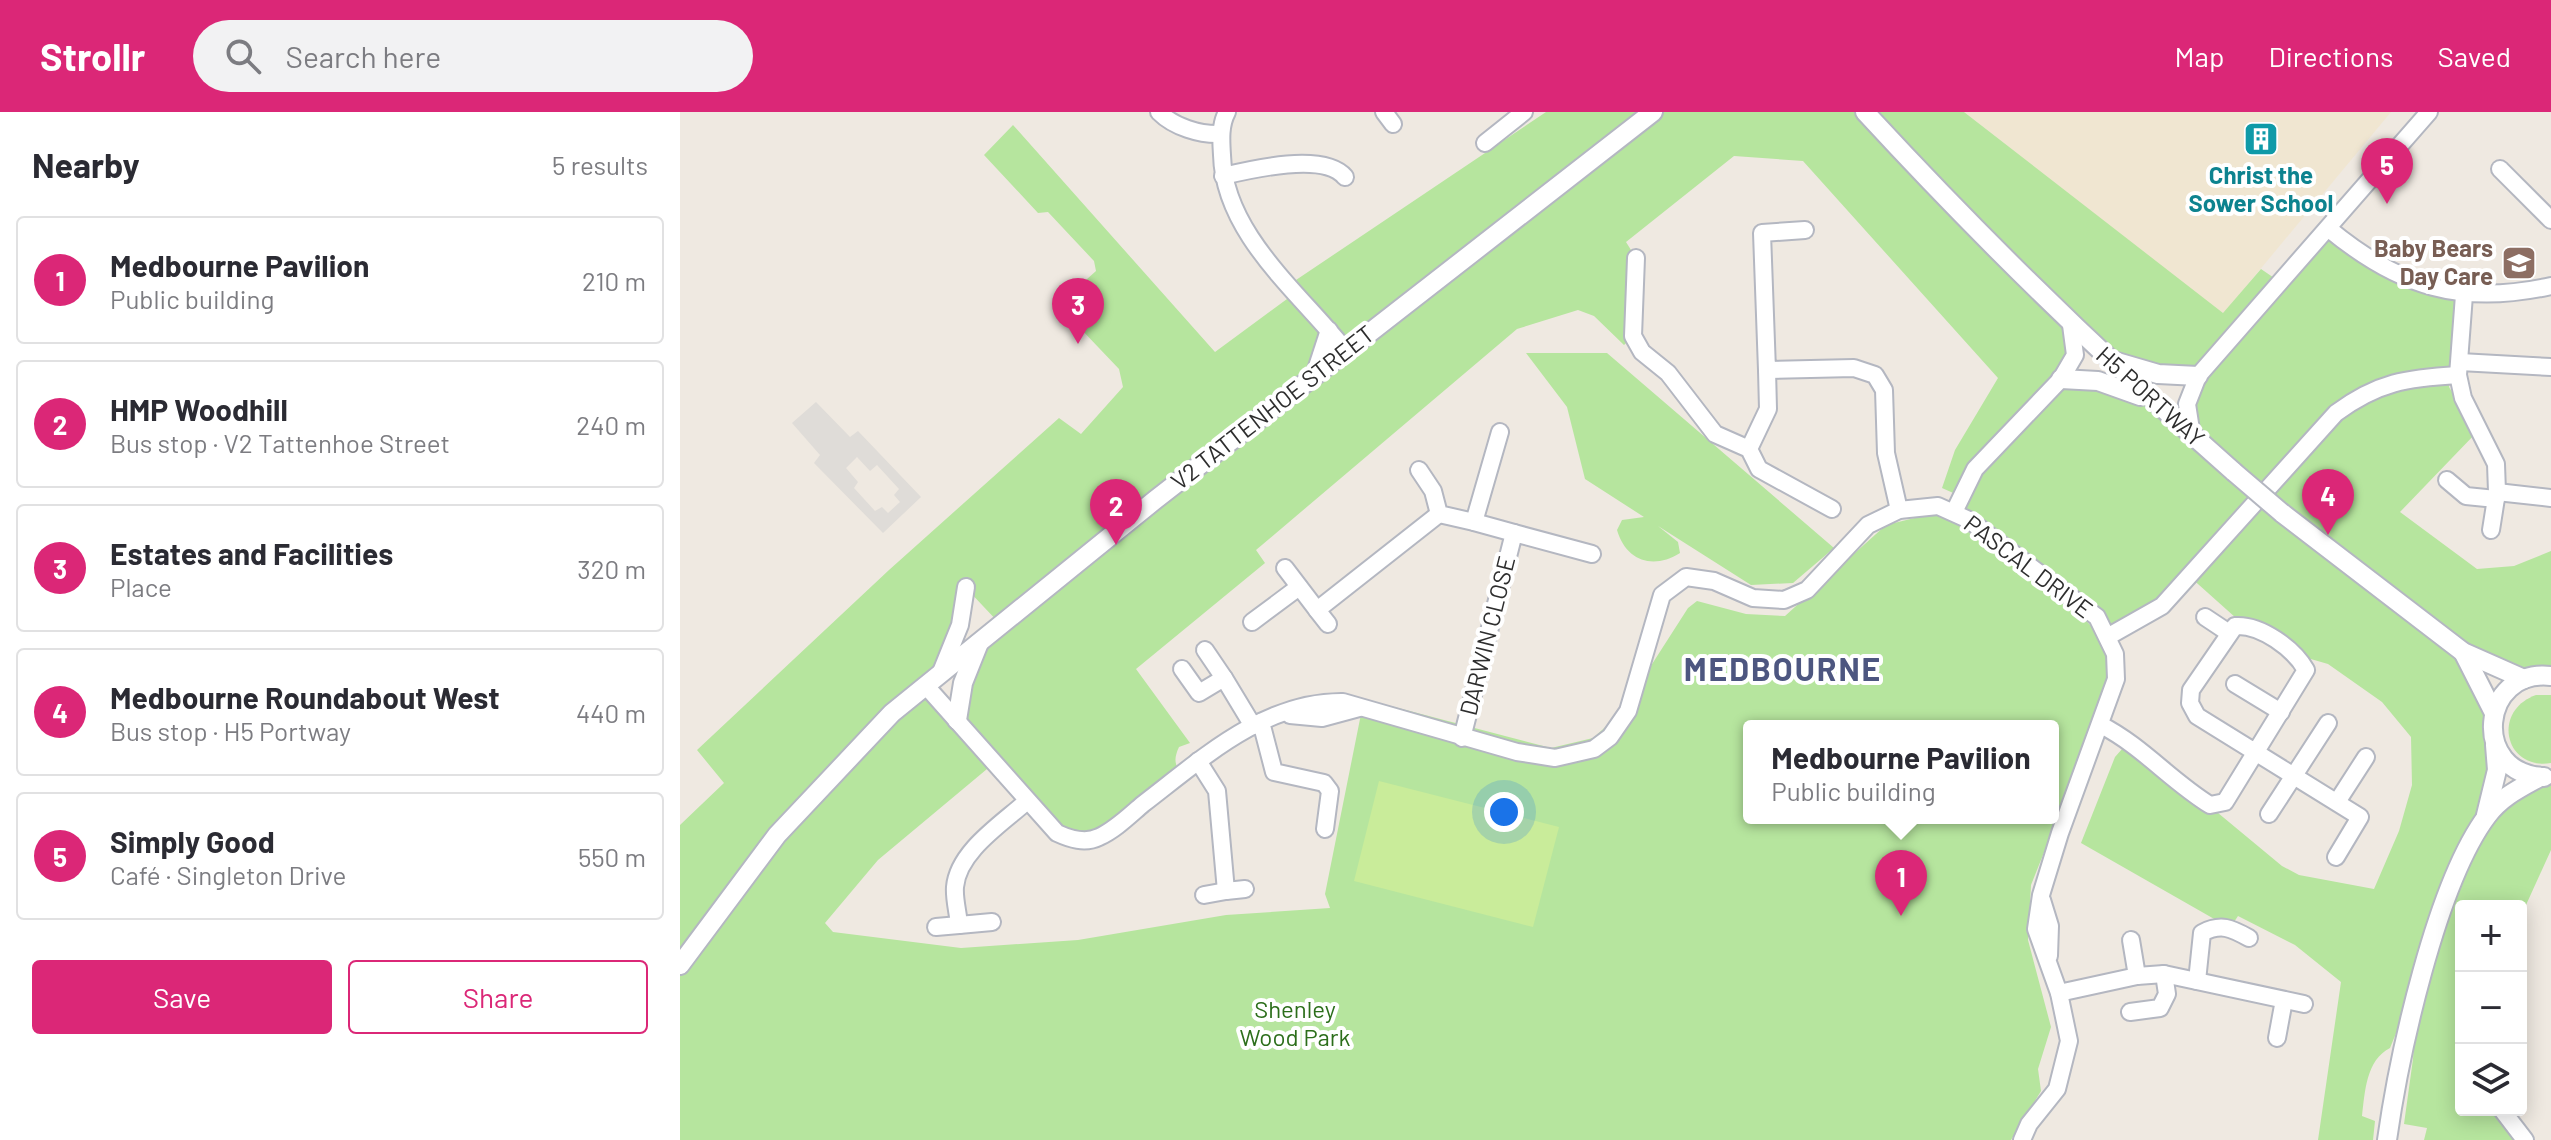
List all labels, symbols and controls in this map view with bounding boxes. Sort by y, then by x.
search box [193,20,753,92]
text: Strollr [40,33,145,79]
icon: search [221,34,265,78]
text: Search here [285,38,441,74]
text: Map [2175,39,2224,73]
text: Directions [2268,39,2394,73]
text: Saved [2438,39,2511,73]
building icon: Christ the Sower School [2242,120,2280,158]
pin: 5 [2361,138,2413,204]
text: Nearby [32,144,140,185]
text: 5 results [552,149,648,180]
place label: Christ the Sower School [2189,160,2333,217]
place label: Baby Bears Day Care [2374,233,2493,290]
school or university icon: Baby Bears Day Care [2500,244,2538,282]
text: Medbourne Pavilion [110,247,369,283]
text: 1 [55,265,65,296]
text: 210 m [582,265,646,296]
pin: 3 [1052,278,1104,344]
text: Public building [110,283,274,314]
street label: V2 TATTENHOE STREET [1165,319,1379,495]
street label: H5 PORTWAY [2091,340,2211,452]
text: HMP Woodhill [110,391,288,427]
text: 2 [53,409,67,440]
text: 240 m [576,409,646,440]
text: Bus stop · V2 Tattenhoe Street [110,427,450,458]
pin: 4 [2302,469,2354,535]
pin: 2 [1090,479,1142,545]
street label: PASCAL DRIVE [1959,508,2099,623]
text: Estates and Facilities [110,535,393,571]
text: 3 [53,553,67,584]
text: 320 m [577,553,646,584]
street label: DARWIN CLOSE [1453,553,1520,718]
text: Place [110,571,172,602]
district label: MEDBOURNE [1684,649,1882,687]
text: Medbourne Roundabout West [110,679,500,715]
text: 4 [52,697,68,728]
text: 440 m [576,697,646,728]
text: Bus stop · H5 Portway [110,715,351,746]
popup [1743,720,2059,824]
text: Medbourne Pavilion [1771,739,2031,775]
text: Public building [1771,775,1936,806]
your location [1484,792,1524,832]
text: Simply Good [110,823,275,859]
text: 5 [53,841,67,872]
text: 550 m [578,841,646,872]
pin: 1 [1875,850,1927,916]
text: Café · Singleton Drive [110,859,346,890]
map controls [2455,900,2527,1116]
button: + [2455,900,2527,972]
button: Save [32,960,332,1034]
button: Share [348,960,648,1034]
button: − [2455,972,2527,1044]
park label: Shenley Wood Park [1239,994,1351,1051]
button: layers [2455,1044,2527,1116]

